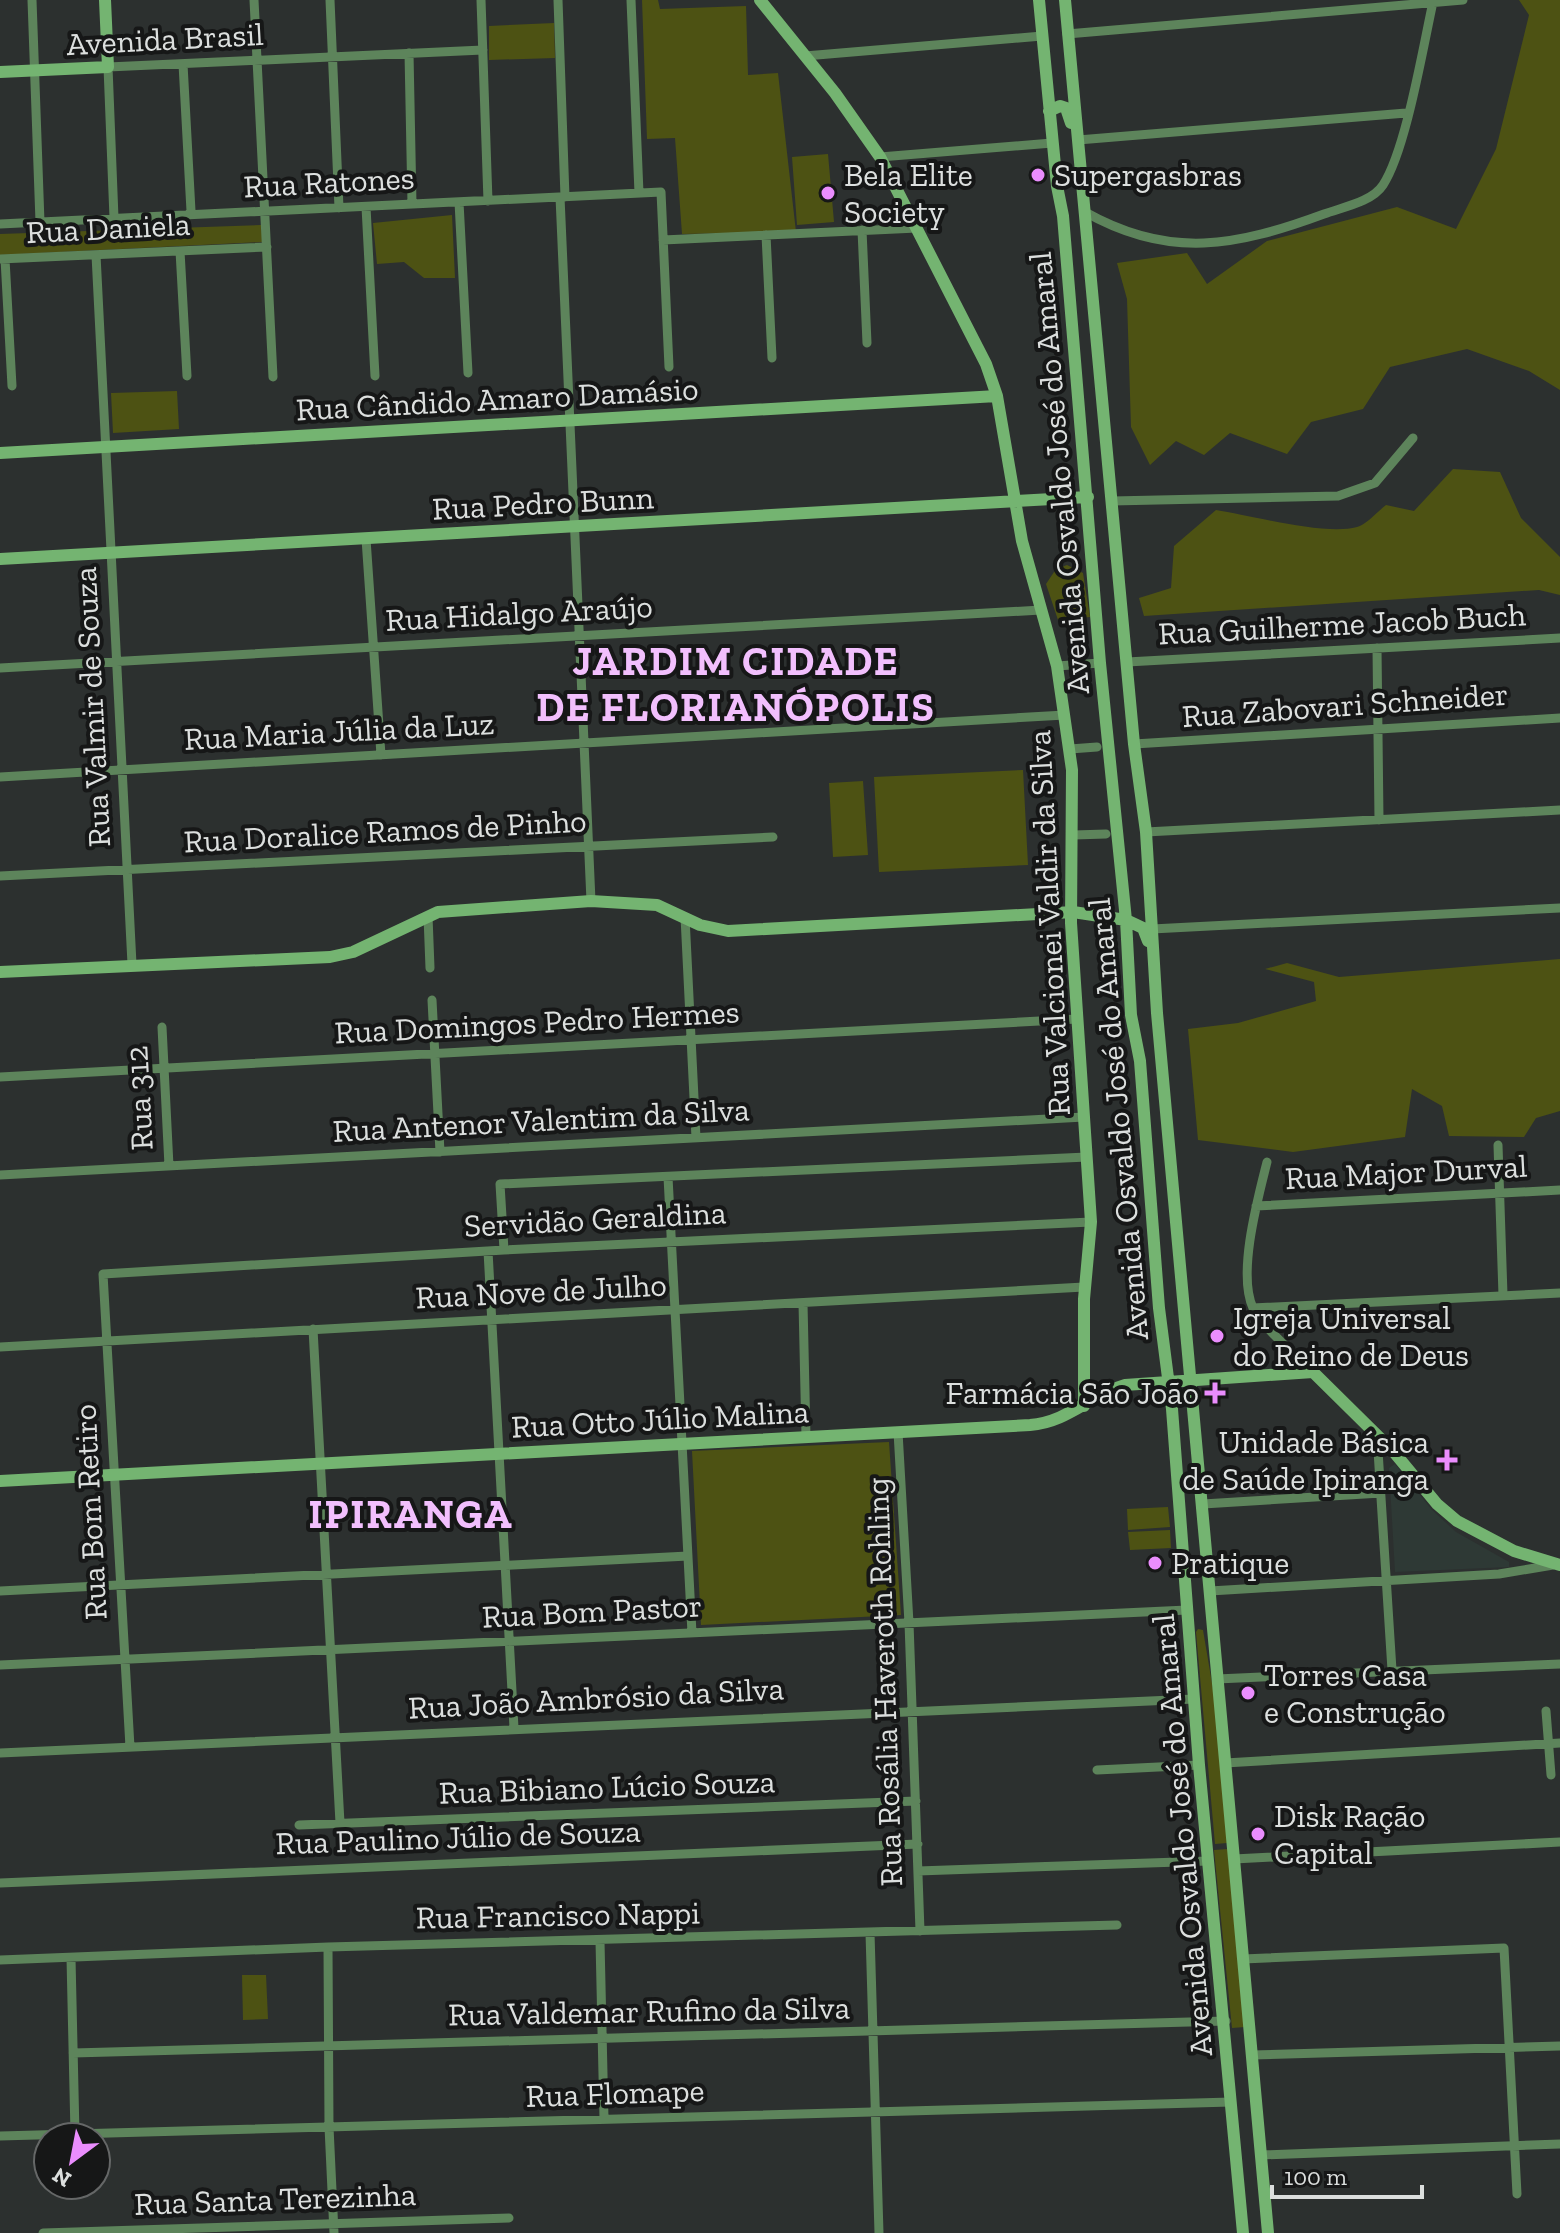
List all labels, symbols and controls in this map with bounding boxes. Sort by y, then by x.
street label: Avenida Brasil [65,15,265,63]
place label: Bela Elite Society [844,156,973,231]
place label: Supergasbras [1054,156,1242,194]
street label: Rua Ratones [242,159,416,205]
marker: Supergasbras [1029,166,1047,184]
marker: Bela Elite Society [819,184,837,202]
street label: Rua Daniela [25,205,191,251]
street label: Avenida Osvaldo José do Amaral [1021,250,1097,696]
street label: Rua Cândido Amaro Damásio [295,369,699,429]
street label: Rua Pedro Bunn [431,478,655,528]
street label: Rua Valmir de Souza [66,566,118,848]
street label: Rua Hidalgo Araújo [384,587,654,639]
street label: Rua Guilherme Jacob Buch [1157,595,1527,653]
district label: JARDIM CIDADE DE FLORIANÓPOLIS [536,637,936,731]
street label: Rua Zabovari Schneider [1181,675,1509,735]
street label: Rua Maria Júlia da Luz [183,704,495,758]
street label: Rua Valcionei Valdir da Silva [1020,729,1078,1117]
street label: Rua Doralice Ramos de Pinho [183,801,587,861]
street label: Avenida Osvaldo José do Amaral [1080,896,1156,1342]
street label: Rua Domingos Pedro Hermes [334,992,740,1052]
street label: Rua 312 [117,1045,161,1151]
street label: Rua Antenor Valentim da Silva [332,1090,750,1150]
street label: Rua Major Durval [1284,1147,1528,1197]
street label: Servidão Geraldina [463,1193,727,1245]
street label: Rua Nove de Julho [415,1265,667,1317]
place label: Igreja Universal do Reino de Deus [1233,1299,1469,1374]
marker: Igreja Universal do Reino de Deus [1208,1327,1226,1345]
place label: Farmácia São João [945,1374,1199,1412]
marker: Farmácia São João [1206,1384,1224,1402]
street label: Rua Otto Júlio Malina [510,1392,810,1446]
street label: Rua Bom Retiro [65,1403,115,1621]
place label: Unidade Básica de Saúde Ipiranga [1182,1423,1429,1498]
marker: Unidade Básica de Saúde Ipiranga [1436,1449,1458,1471]
street label: Rua Rosália Haveroth Rohling [858,1477,910,1887]
district label: IPIRANGA [308,1490,514,1538]
place label: Pratique [1171,1544,1289,1582]
marker: Pratique [1146,1554,1164,1572]
street label: Rua Bom Pastor [481,1586,703,1636]
street label: Avenida Osvaldo José do Amaral [1144,1612,1220,2058]
place label: Torres Casa e Construção [1264,1656,1446,1731]
street label: Rua João Ambrósio da Silva [407,1669,785,1727]
marker: Torres Casa e Construção [1239,1684,1257,1702]
street label: Rua Bibiano Lúcio Souza [438,1762,776,1812]
place label: Disk Ração Capital [1274,1797,1425,1872]
street label: Rua Paulino Júlio de Souza [275,1812,641,1862]
marker: Disk Ração Capital [1249,1825,1267,1843]
street label: Rua Francisco Nappi [416,1894,700,1936]
street label: Rua Valdemar Rufino da Silva [448,1988,850,2034]
street label: Rua Flomape [525,2071,705,2115]
north arrow [32,2121,112,2201]
scale bar [1272,2149,1422,2199]
text: N [47,2162,76,2193]
text: 100 m [1284,2162,1347,2191]
street label: Rua Santa Terezinha [133,2175,417,2223]

